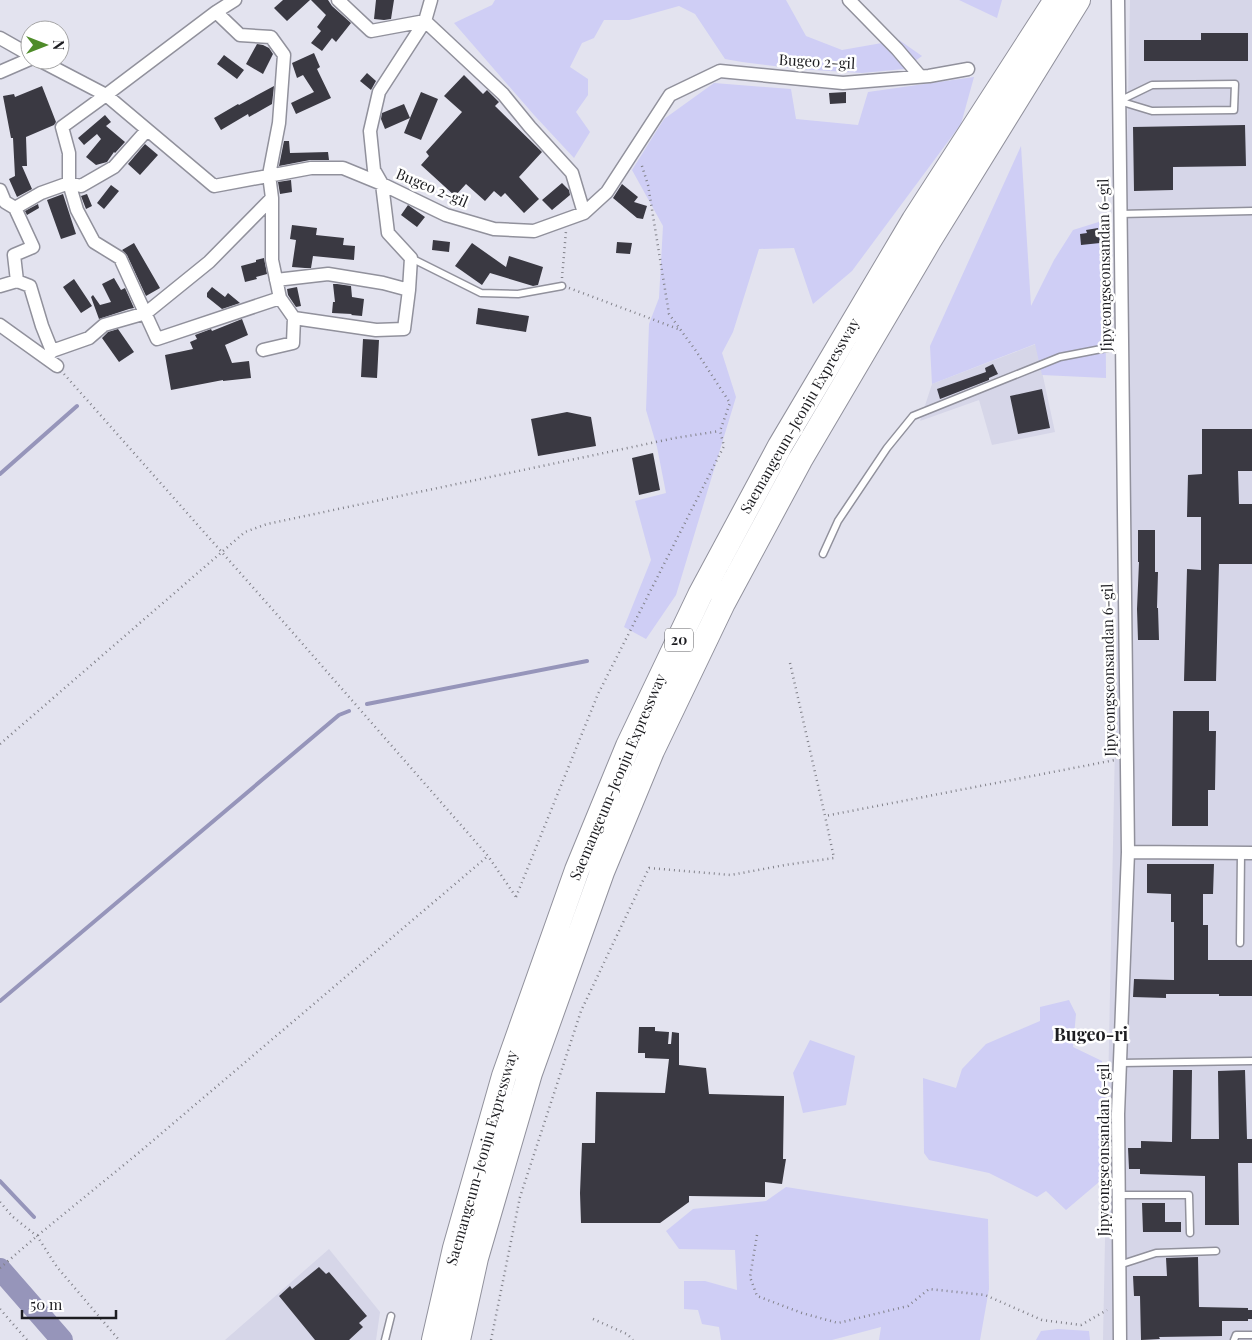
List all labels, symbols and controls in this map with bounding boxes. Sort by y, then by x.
north arrow [20,20,70,70]
text: N [49,40,68,50]
street label: Bugeo 2-gil [778,49,856,73]
street label: Bugeo 2-gil [393,163,472,211]
street label: Jipyeongseonsandan 6-gil [1092,178,1116,353]
street label: Saemangeum-Jeonju Expressway [735,314,864,517]
street label: Jipyeongseonsandan 6-gil [1096,583,1120,758]
road number: 20 [665,628,693,652]
street label: Saemangeum-Jeonju Expressway [564,670,670,883]
district label: Bugeo-ri [1054,1022,1129,1046]
street label: Saemangeum-Jeonju Expressway [441,1048,521,1268]
street label: Jipyeongseonsandan 6-gil [1093,1064,1113,1237]
scale bar [22,1288,116,1320]
text: 50 m [30,1294,63,1314]

